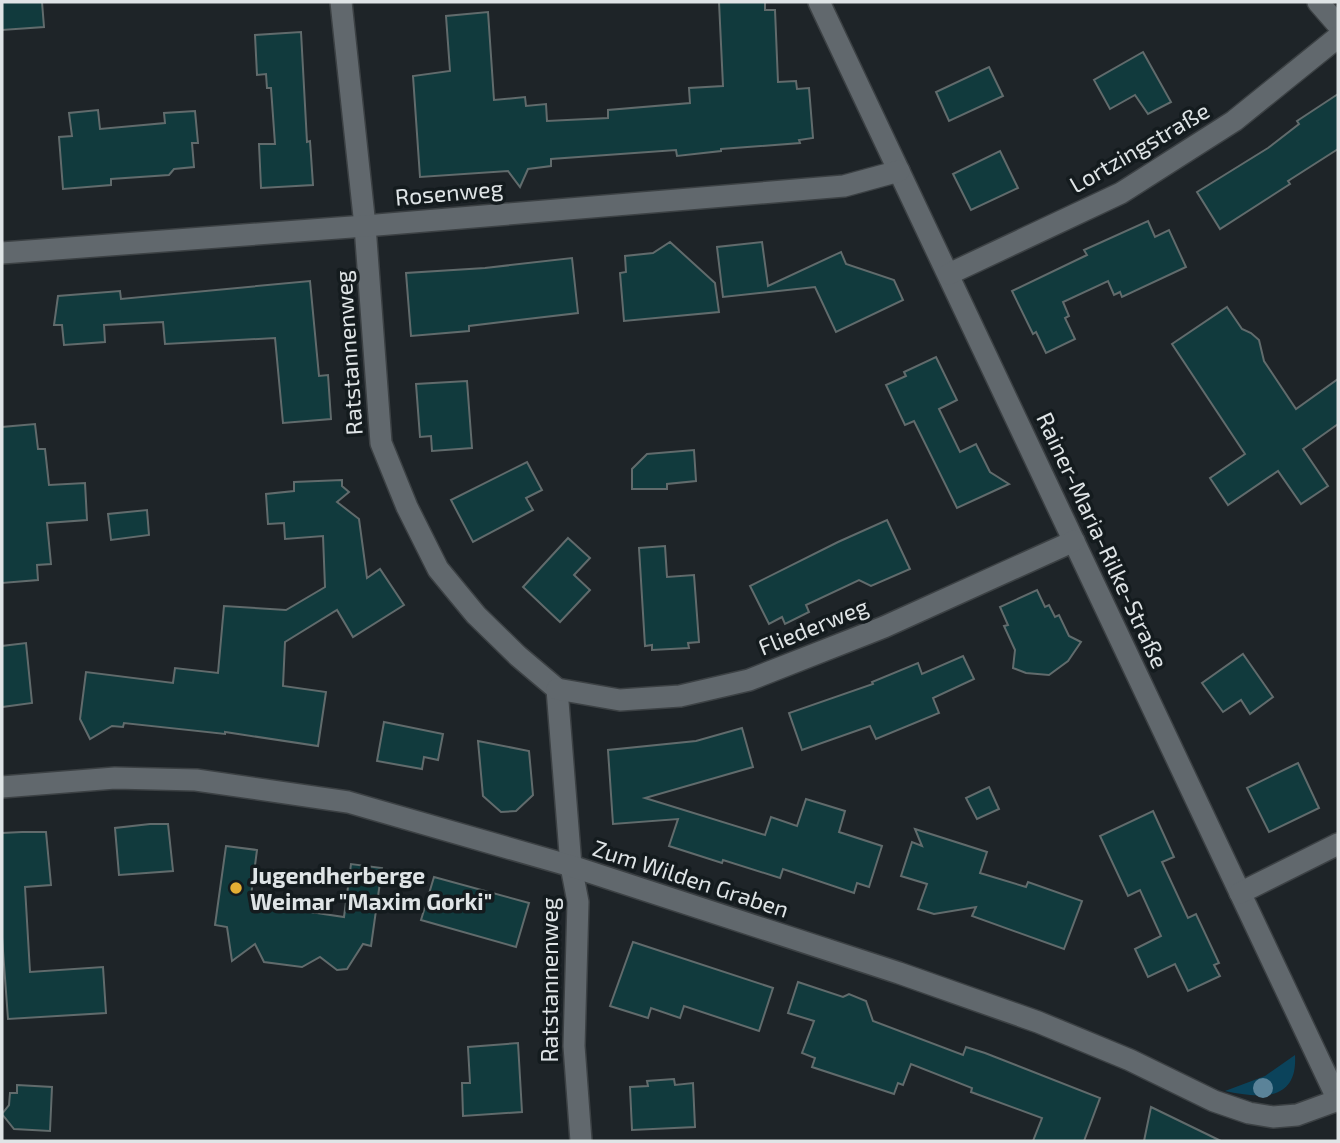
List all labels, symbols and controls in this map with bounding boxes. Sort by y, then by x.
street label: Lortzingstraße [1064,96,1214,198]
street label: Rosenweg [394,173,504,211]
street label: Ratstannenweg [328,269,368,436]
street label: Rainer-Maria-Rilke-Straße [1031,408,1175,672]
street label: Fliederweg [754,591,872,661]
street label: Zum Wilden Graben [589,833,793,923]
place label: Jugendherberge Weimar "Maxim Gorki" [250,861,492,915]
marker: Jugendherberge Weimar "Maxim Gorki" [228,880,244,896]
street label: Ratstannenweg [535,897,563,1063]

